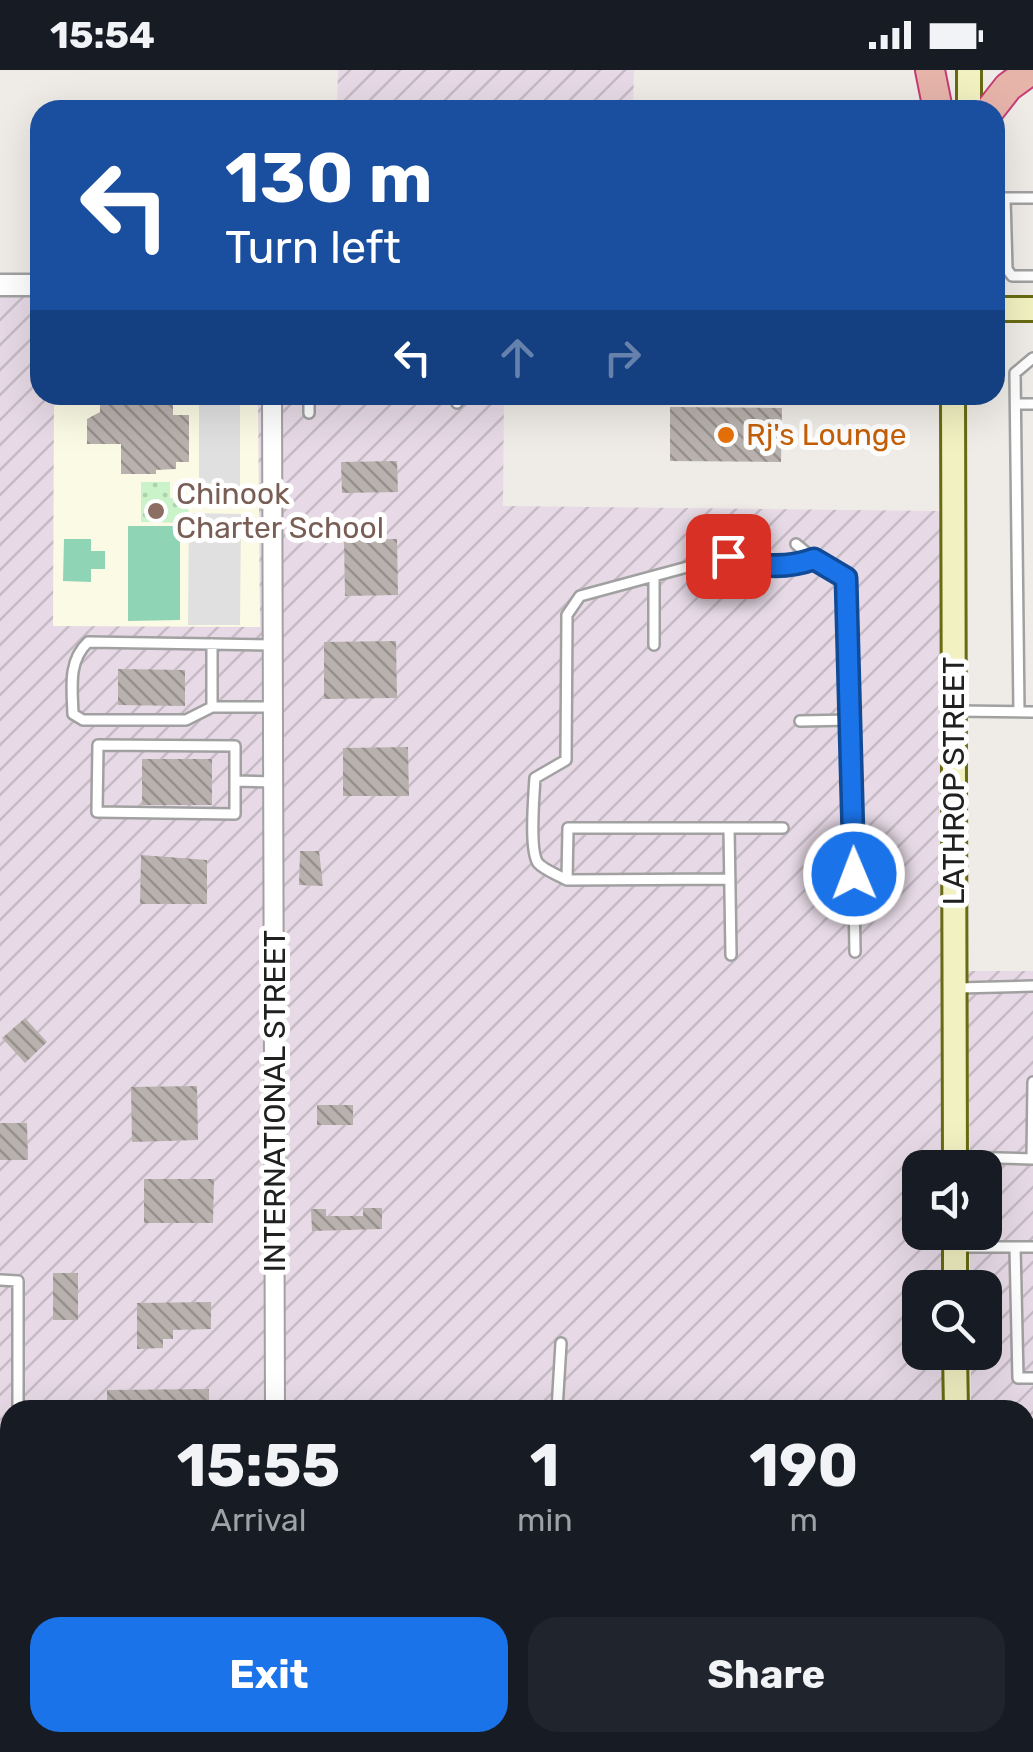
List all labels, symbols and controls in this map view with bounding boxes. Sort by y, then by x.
text: 15:54 [50,12,155,58]
text: 130 m [225,137,433,220]
icon: left [60,140,190,270]
text: Turn left [225,221,401,274]
icon: left [385,330,440,385]
icon: ahead [490,330,545,385]
icon: right [595,330,650,385]
place label: Rj's Lounge [746,417,907,453]
marker: Rj's Lounge [715,424,737,446]
place label: Chinook Charter School [176,476,384,546]
marker: Chinook Charter School [145,500,167,522]
pin [686,514,771,599]
icon: arrive [701,529,756,584]
street label: LATHROP STREET [936,657,972,905]
position arrow [802,822,906,926]
street label: INTERNATIONAL STREET [257,930,293,1272]
map controls [902,1150,1002,1370]
button: sound [902,1150,1002,1250]
button: search [902,1270,1002,1370]
text: 15:55 [177,1430,340,1501]
text: 1 [530,1430,560,1501]
text: 190 [749,1430,858,1501]
text: Arrival [210,1501,307,1539]
text: min [517,1501,573,1539]
text: m [790,1501,818,1539]
button: Exit [30,1617,508,1732]
button: Share [528,1617,1005,1732]

